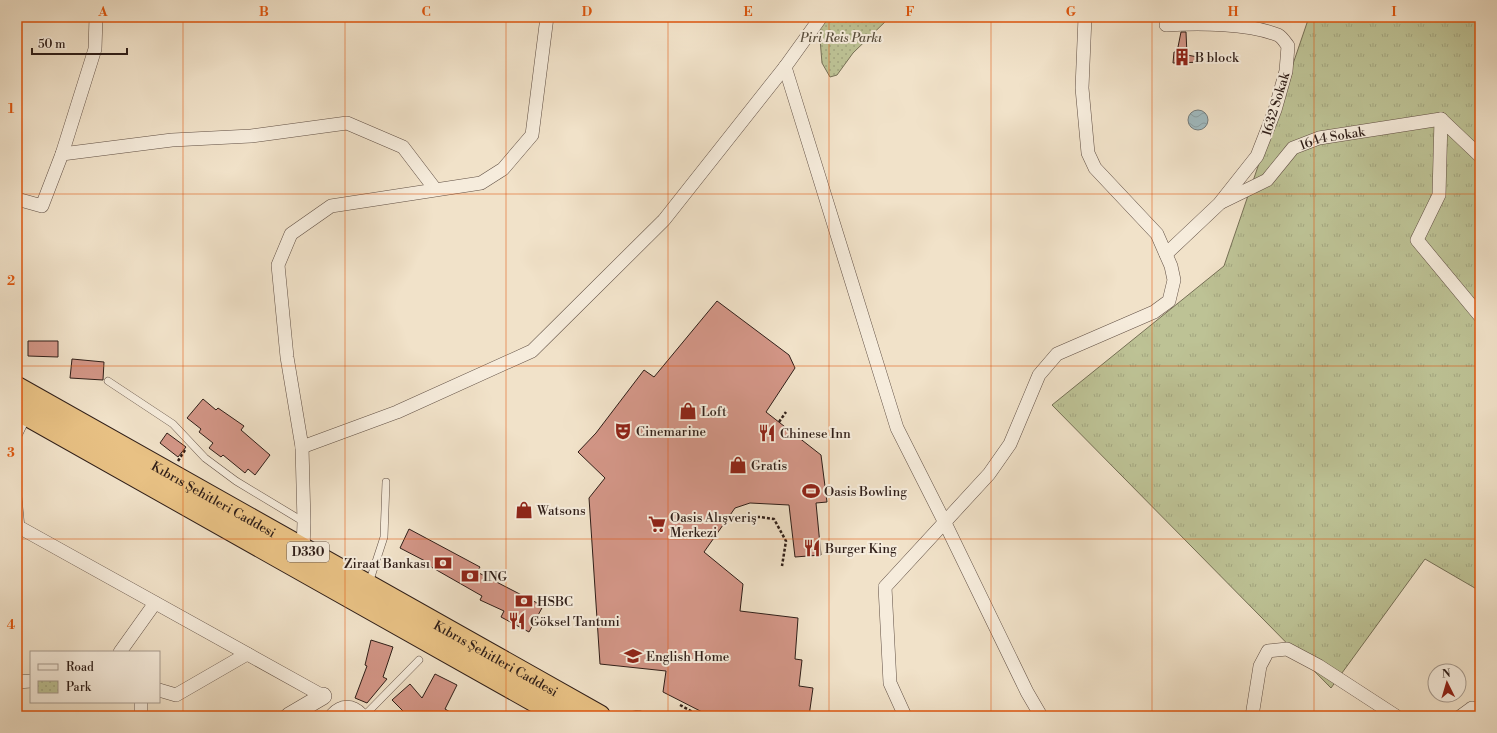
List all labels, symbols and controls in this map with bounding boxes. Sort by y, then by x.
text: A [97,4,108,20]
text: B [259,4,269,20]
text: C [421,4,431,20]
text: D [582,4,592,20]
text: E [743,4,753,20]
text: F [905,4,915,20]
text: G [1066,4,1077,20]
text: H [1228,4,1239,20]
text: I [1391,4,1397,20]
scale bar [32,30,127,56]
park label: Piri Reis Parkı [799,30,883,46]
text: 50 m [38,37,66,52]
building icon: B block [1172,47,1192,67]
place label: B block [1194,50,1240,66]
street label: 1632 Sokak [1259,69,1294,138]
text: 1 [8,101,15,117]
street label: 1644 Sokak [1297,124,1367,154]
text: 2 [7,273,15,289]
shop icon: Loft [678,401,698,421]
place label: Loft [701,404,727,420]
theatre icon: Cinemarine [613,421,633,441]
restaurant icon: Chinese Inn [757,423,777,443]
place label: Cinemarine [636,424,706,440]
place label: Chinese Inn [780,426,851,442]
text: 3 [7,445,15,461]
shop icon: Gratis [728,455,748,475]
street label: Kıbrıs Şehitleri Caddesi [148,458,278,541]
place label: Gratis [751,458,788,474]
sports icon: Oasis Bowling [801,481,821,501]
place label: Oasis Bowling [824,484,907,500]
shop icon: Watsons [514,500,534,520]
place label: Watsons [536,503,586,519]
place label: Oasis Alışveriş Merkezi [670,510,757,541]
supermarket icon: Oasis Alışveriş Merkezi [647,514,667,534]
restaurant icon: Burger King [802,538,822,558]
place label: Burger King [824,541,897,557]
road number: D330 [287,542,329,562]
bank icon: Ziraat Bankası [433,553,453,573]
place label: Ziraat Bankası [344,556,430,572]
bank icon: ING [460,566,480,586]
place label: ING [483,569,507,585]
bank icon: HSBC [514,591,534,611]
place label: HSBC [537,594,573,610]
restaurant icon: Göksel Tantuni [507,611,527,631]
place label: Göksel Tantuni [530,614,620,630]
text: 4 [7,617,16,633]
street label: Kıbrıs Şehitleri Caddesi [431,617,561,700]
school or university icon: English Home [623,646,643,666]
place label: English Home [646,649,730,665]
legend [30,651,160,703]
text: Road [66,660,94,675]
north arrow [1427,663,1467,703]
text: N [1441,667,1451,681]
text: Park [66,680,92,695]

